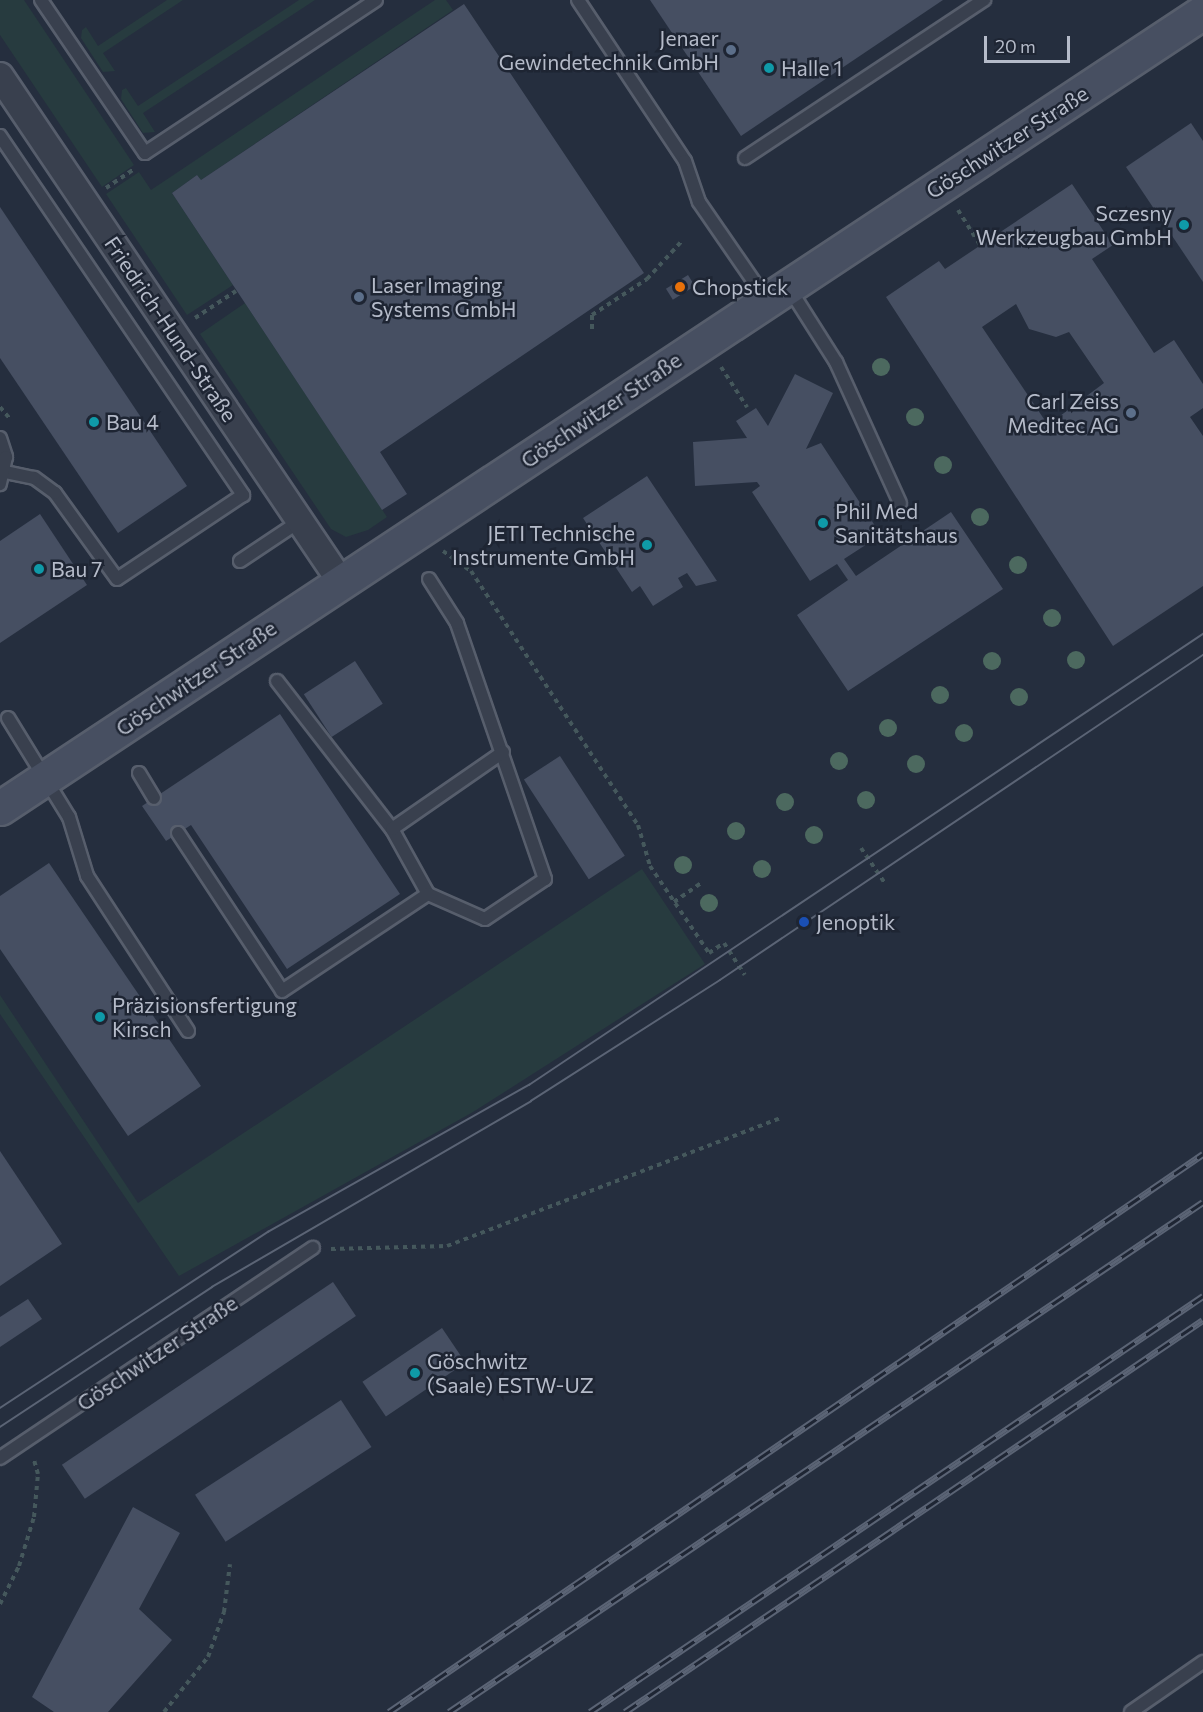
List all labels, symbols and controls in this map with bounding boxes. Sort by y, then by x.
scale bar [987,24,1072,62]
place label: Jenaer Gewindetechnik GmbH [499,25,719,75]
text: 20 m [995,35,1036,57]
marker: Jenaer Gewindetechnik GmbH [724,43,738,57]
place label: Halle 1 [781,55,842,81]
marker: Halle 1 [762,61,776,75]
street label: Göschwitzer Straße [921,80,1093,204]
place label: Sczesny Werkzeugbau GmbH [976,200,1172,250]
marker: Sczesny Werkzeugbau GmbH [1177,218,1191,232]
street label: Friedrich-Hund-Straße [100,232,242,426]
place label: Laser Imaging Systems GmbH [371,272,516,322]
place label: Chopstick [692,274,788,300]
marker: Chopstick [673,280,687,294]
marker: Laser Imaging Systems GmbH [352,290,366,304]
street label: Göschwitzer Straße [516,347,686,473]
place label: Carl Zeiss Meditec AG [1007,388,1119,438]
marker: Carl Zeiss Meditec AG [1124,406,1138,420]
place label: Bau 4 [106,409,159,435]
marker: Bau 4 [87,415,101,429]
place label: Phil Med Sanitätshaus [835,498,958,548]
marker: Phil Med Sanitätshaus [816,516,830,530]
place label: JETI Technische Instrumente GmbH [452,520,635,570]
marker: JETI Technische Instrumente GmbH [640,538,654,552]
place label: Bau 7 [51,556,102,582]
marker: Bau 7 [32,562,46,576]
street label: Göschwitzer Straße [111,615,281,741]
place label: Jenoptik [816,909,895,935]
marker: Jenoptik [797,915,811,929]
place label: Präzisionsfertigung Kirsch [112,992,297,1042]
marker: Präzisionsfertigung Kirsch [93,1010,107,1024]
street label: Göschwitzer Straße [72,1290,242,1416]
place label: Göschwitz (Saale) ESTW-UZ [427,1348,594,1398]
marker: Göschwitz (Saale) ESTW-UZ [408,1366,422,1380]

